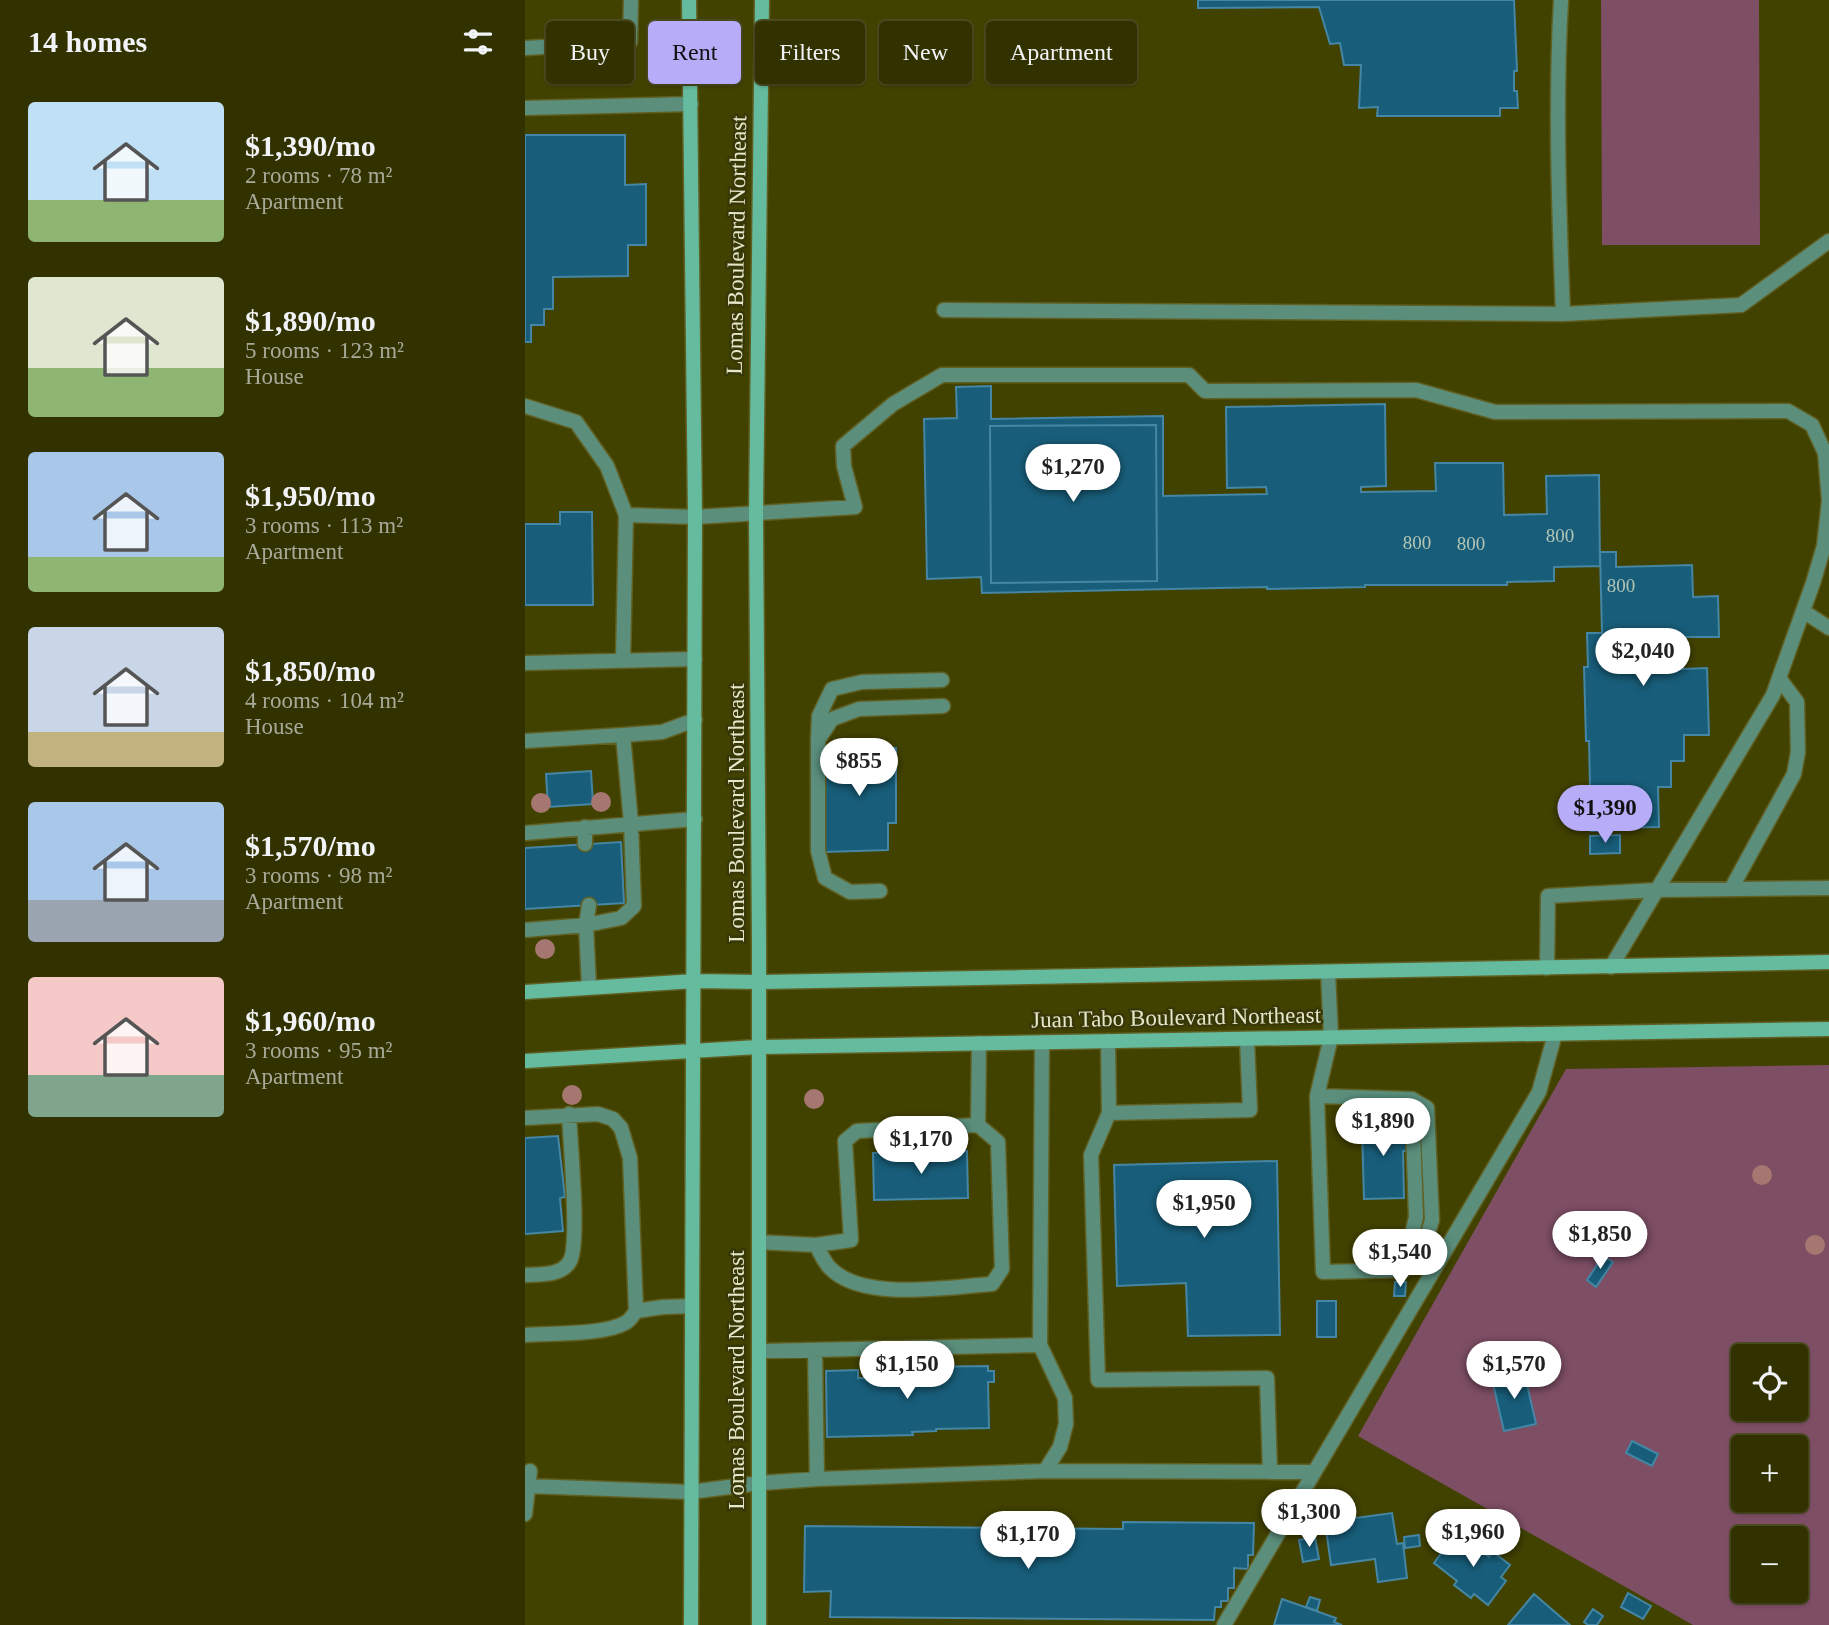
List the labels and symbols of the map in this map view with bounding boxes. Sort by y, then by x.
street label: Lomas Boulevard Northeast [722,115,751,375]
pin: $1,270 [1016,444,1130,504]
house number: 800 [1546,525,1574,546]
house number: 800 [1403,532,1431,553]
house number: 800 [1457,533,1485,554]
house number: 800 [1607,575,1635,596]
pin: $2,040 [1586,628,1700,688]
street label: Lomas Boulevard Northeast [724,683,749,943]
pin: $855 [818,738,900,798]
pin: $1,390 [1548,786,1662,845]
street label: Juan Tabo Boulevard Northeast [1031,1002,1322,1033]
pin: $1,890 [1326,1098,1440,1158]
pin: $1,170 [864,1116,978,1176]
pin: $1,950 [1147,1180,1261,1240]
pin: $1,850 [1543,1212,1657,1271]
pin: $1,540 [1343,1230,1457,1289]
street label: Lomas Boulevard Northeast [724,1250,749,1510]
pin: $1,150 [850,1342,964,1401]
pin: $1,570 [1457,1342,1571,1401]
pin: $1,300 [1252,1490,1366,1549]
pin: $1,960 [1416,1510,1530,1569]
pin: $1,170 [971,1512,1085,1571]

